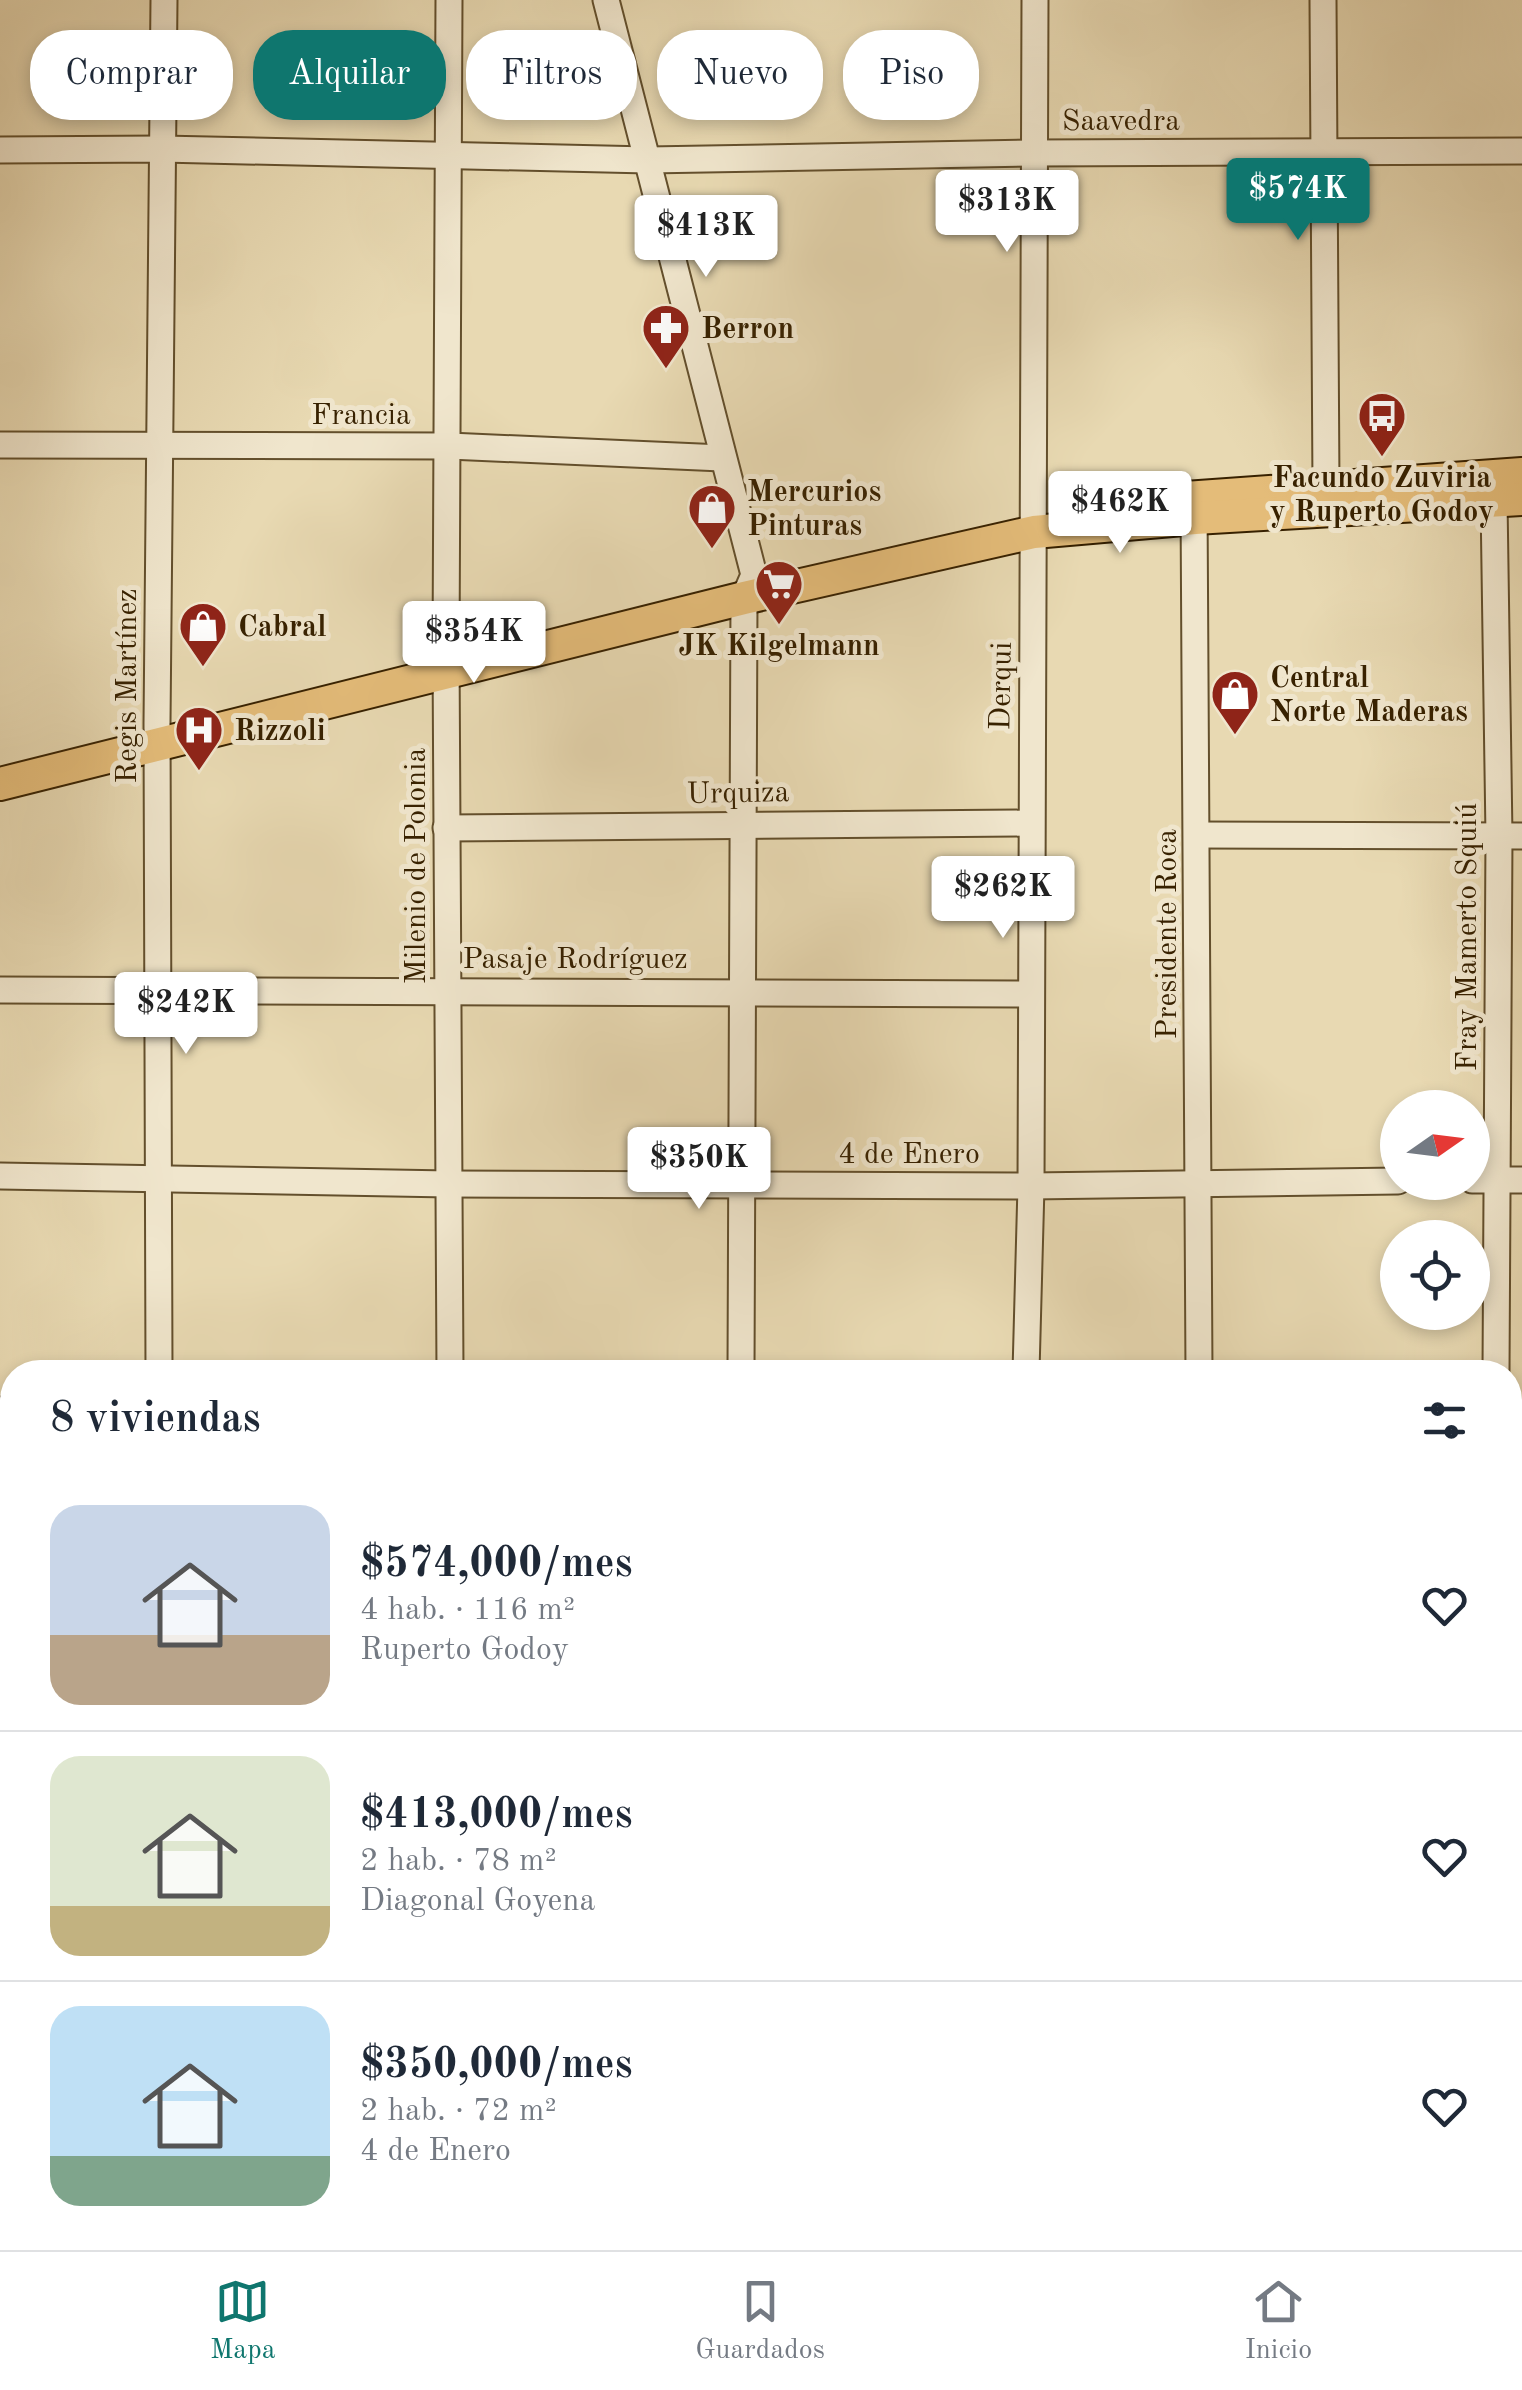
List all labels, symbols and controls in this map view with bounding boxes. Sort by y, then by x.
chip: Comprar [30,30,233,120]
chip: Alquilar [253,30,446,120]
chip: Filtros [466,30,637,120]
chip: Nuevo [657,30,823,120]
chip: Piso [843,30,979,120]
street label: Saavedra [1062,107,1180,137]
pin: $574K [1228,158,1368,243]
pin: $313K [937,170,1077,255]
text: $574K [1249,174,1347,206]
text: $313K [958,186,1056,218]
pin: $413K [636,195,776,280]
text: $413K [657,211,755,243]
pharmacy icon: Berron [640,302,692,370]
place label: Berron [701,315,794,345]
bus stop icon: Facundo Zuviria y Ruperto Godoy [1356,390,1408,458]
street label: Francia [311,401,411,431]
place label: Facundo Zuviria y Ruperto Godoy [1270,464,1494,528]
pin: $462K [1050,471,1190,556]
place label: Mercurios Pinturas [747,478,881,542]
shop icon: Mercurios Pinturas [686,482,738,550]
text: $462K [1071,487,1169,519]
supermarket icon: JK Kilgelmann [753,558,805,626]
street label: Regis Martínez [113,588,143,784]
shop icon: Cabral [177,600,229,668]
pin: $354K [404,601,544,686]
place label: Cabral [238,613,326,643]
text: $354K [425,617,523,649]
place label: JK Kilgelmann [678,632,880,662]
street label: Derqui [986,641,1018,731]
place label: Central Norte Maderas [1270,664,1468,728]
shop icon: Central Norte Maderas [1209,668,1261,736]
hospital icon: Rizzoli [173,704,225,772]
place label: Rizzoli [234,717,326,747]
street label: Milenio de Polonia [402,748,432,984]
street label: Urquiza [686,778,790,810]
street label: Fray Mamerto Squiú [1453,803,1483,1071]
street label: Presidente Roca [1153,829,1183,1039]
pin: $262K [933,856,1073,941]
text: $262K [954,872,1052,904]
street label: Pasaje Rodríguez [462,945,688,975]
pin: $242K [116,972,256,1057]
text: $242K [137,988,235,1020]
north arrow [1380,1090,1490,1200]
map controls [1380,1090,1490,1330]
pin: $350K [629,1127,769,1212]
street label: 4 de Enero [838,1140,980,1170]
text: $350K [650,1143,748,1175]
button: locate [1380,1220,1490,1330]
icon: filters [1417,1393,1472,1448]
text: 8 viviendas [50,1399,261,1441]
text: $574,000/mes [360,1544,633,1586]
icon: home [130,1545,250,1665]
icon: heart [1417,1578,1472,1633]
text: 4 hab. · 116 m² [360,1595,575,1627]
text: Ruperto Godoy [360,1635,569,1667]
text: $413,000/mes [360,1795,633,1837]
icon: home [130,1796,250,1916]
icon: heart [1417,1829,1472,1884]
text: 2 hab. · 78 m² [360,1846,557,1878]
text: Diagonal Goyena [360,1886,595,1918]
text: $350,000/mes [360,2045,633,2087]
icon: home [130,2046,250,2166]
icon: heart [1417,2079,1472,2134]
text: 2 hab. · 72 m² [360,2096,557,2128]
text: 4 de Enero [360,2136,511,2168]
tab: Mapa [210,2274,276,2369]
tab: Guardados [695,2274,825,2369]
tab: Inicio [1245,2274,1312,2369]

